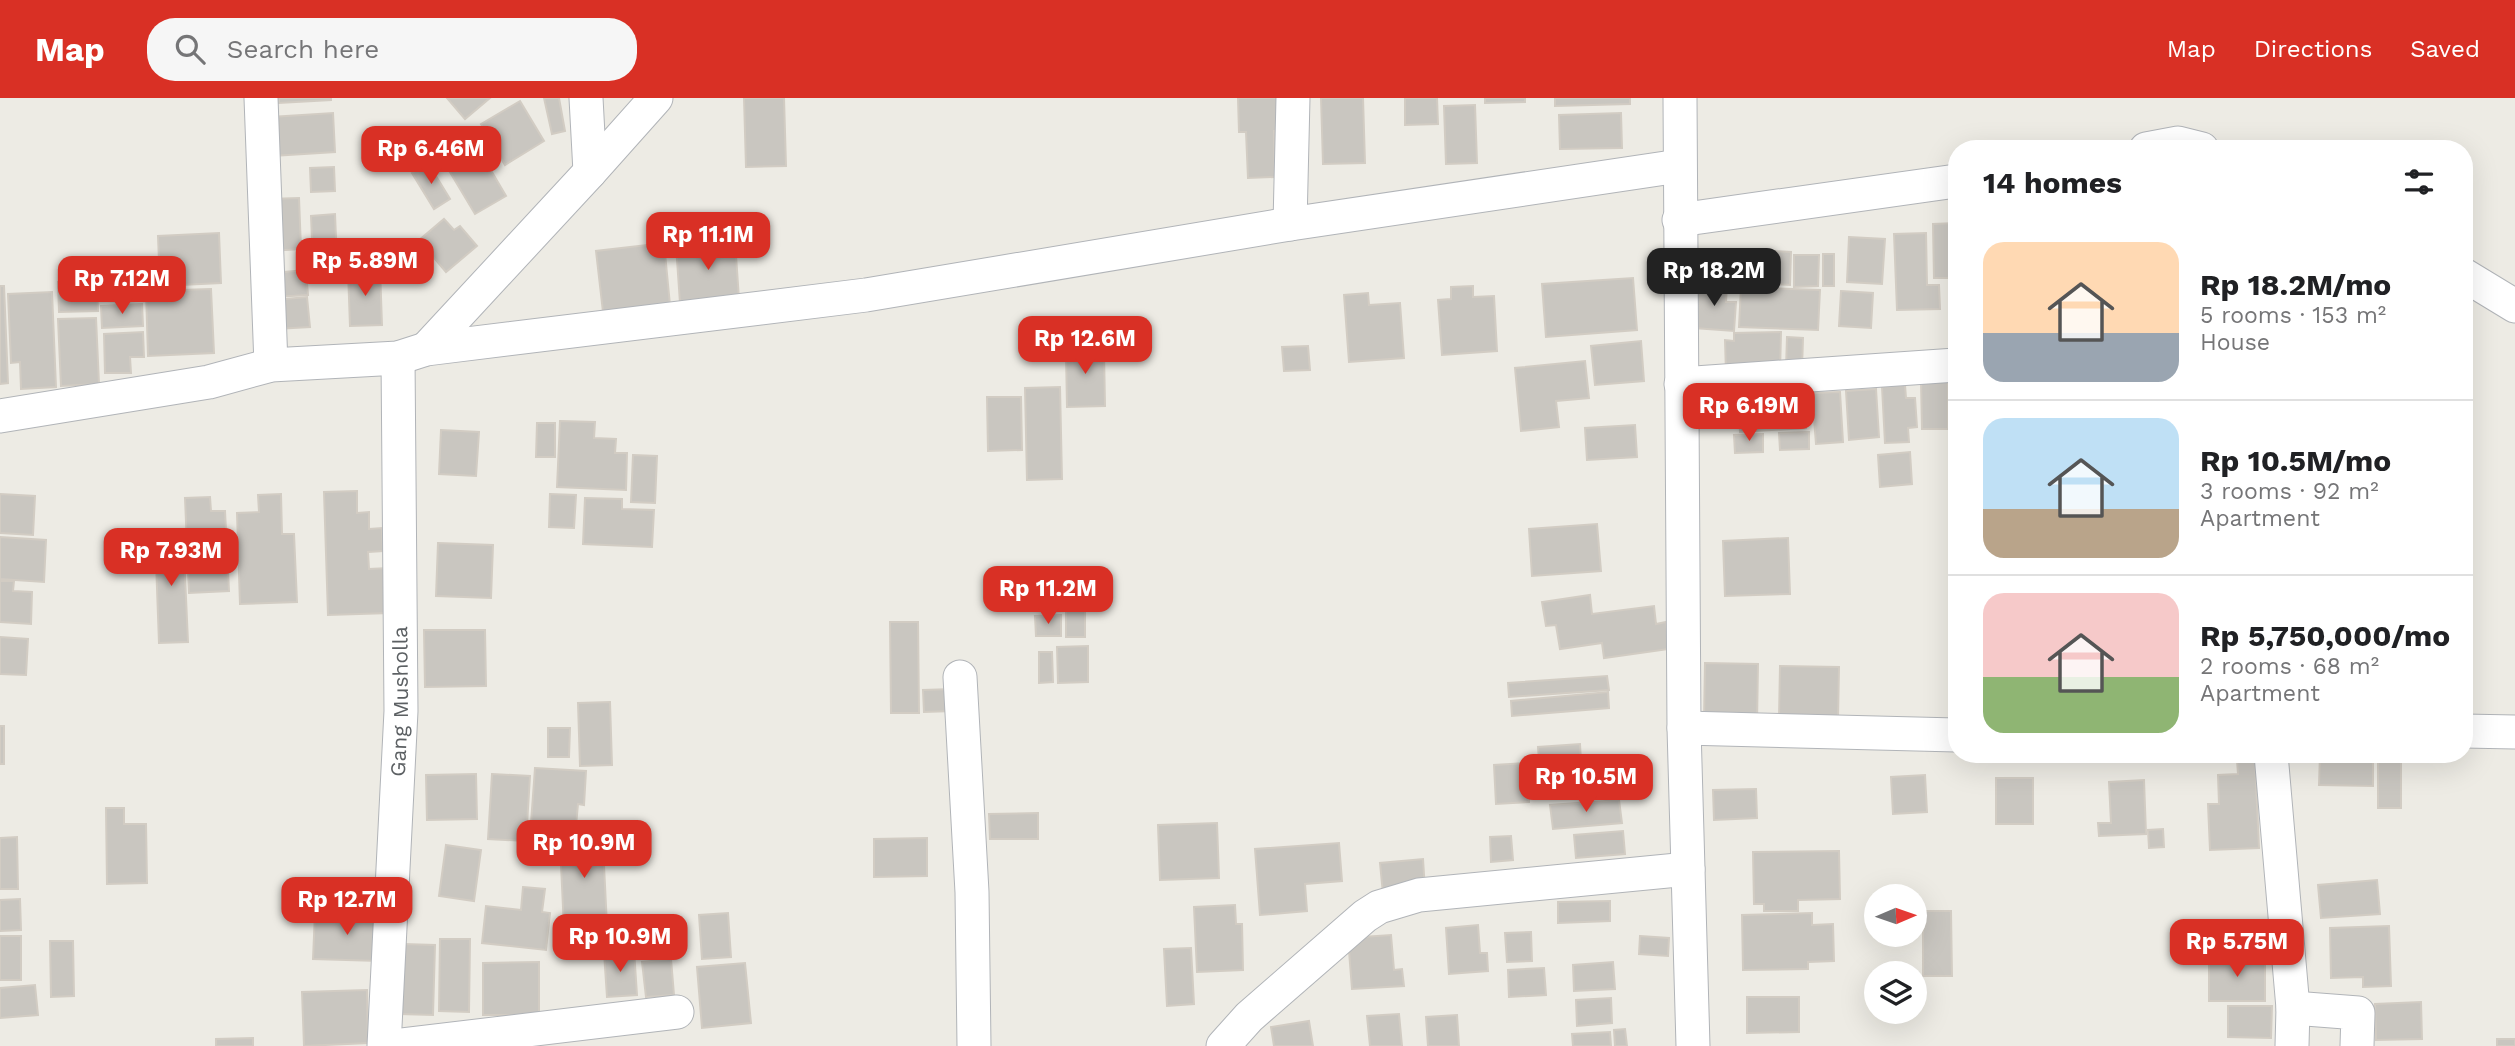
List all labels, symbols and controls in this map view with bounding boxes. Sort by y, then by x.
search box [147,18,637,81]
text: Map [35,30,105,69]
icon: search [171,30,209,68]
text: Search here [227,34,379,64]
text: Map [2167,35,2216,63]
text: Directions [2254,35,2372,63]
text: Saved [2410,35,2480,63]
pin: Rp 6.46M [359,126,503,186]
text: Rp 6.46M [377,135,485,162]
icon: filters [2400,163,2438,201]
text: 14 homes [1983,165,2122,200]
pin: Rp 11.1M [636,212,780,272]
text: Rp 11.1M [662,221,754,248]
pin: Rp 5.89M [293,238,437,298]
text: Rp 5.89M [312,247,418,274]
pin: Rp 18.2M [1642,248,1786,308]
pin: Rp 7.12M [50,256,194,316]
text: Rp 18.2M [1663,257,1765,284]
text: Rp 7.12M [74,265,170,292]
text: Rp 18.2M/mo [2200,267,2391,302]
icon: home [2039,270,2123,354]
text: 5 rooms · 153 m² [2200,302,2386,329]
pin: Rp 12.6M [1013,316,1157,376]
text: Rp 12.6M [1034,325,1136,352]
text: House [2200,329,2270,356]
pin: Rp 6.19M [1677,384,1821,443]
text: Rp 6.19M [1699,392,1799,419]
text: Rp 10.5M/mo [2200,443,2391,478]
icon: home [2039,446,2123,530]
text: 3 rooms · 92 m² [2200,478,2379,505]
text: Apartment [2200,505,2320,532]
pin: Rp 7.93M [99,528,243,588]
text: Rp 7.93M [120,537,222,564]
pin: Rp 11.2M [976,566,1120,626]
text: Rp 11.2M [999,575,1097,602]
text: Rp 5,750,000/mo [2200,618,2450,653]
icon: home [2039,621,2123,705]
street label: Gang Musholla [385,626,413,777]
text: 2 rooms · 68 m² [2200,653,2379,680]
text: Apartment [2200,680,2320,707]
pin: Rp 10.5M [1514,754,1658,814]
text: Rp 10.5M [1535,763,1637,790]
pin: Rp 10.9M [512,820,656,880]
text: Rp 10.9M [533,829,635,856]
pin: Rp 12.7M [275,878,419,937]
north arrow [1864,884,1927,947]
map controls [1864,884,1927,1024]
text: Rp 12.7M [297,886,397,913]
pin: Rp 10.9M [548,914,692,974]
pin: Rp 5.75M [2165,920,2309,979]
text: Rp 10.9M [569,923,671,950]
text: Rp 5.75M [2186,928,2288,955]
button: layers [1864,961,1927,1024]

